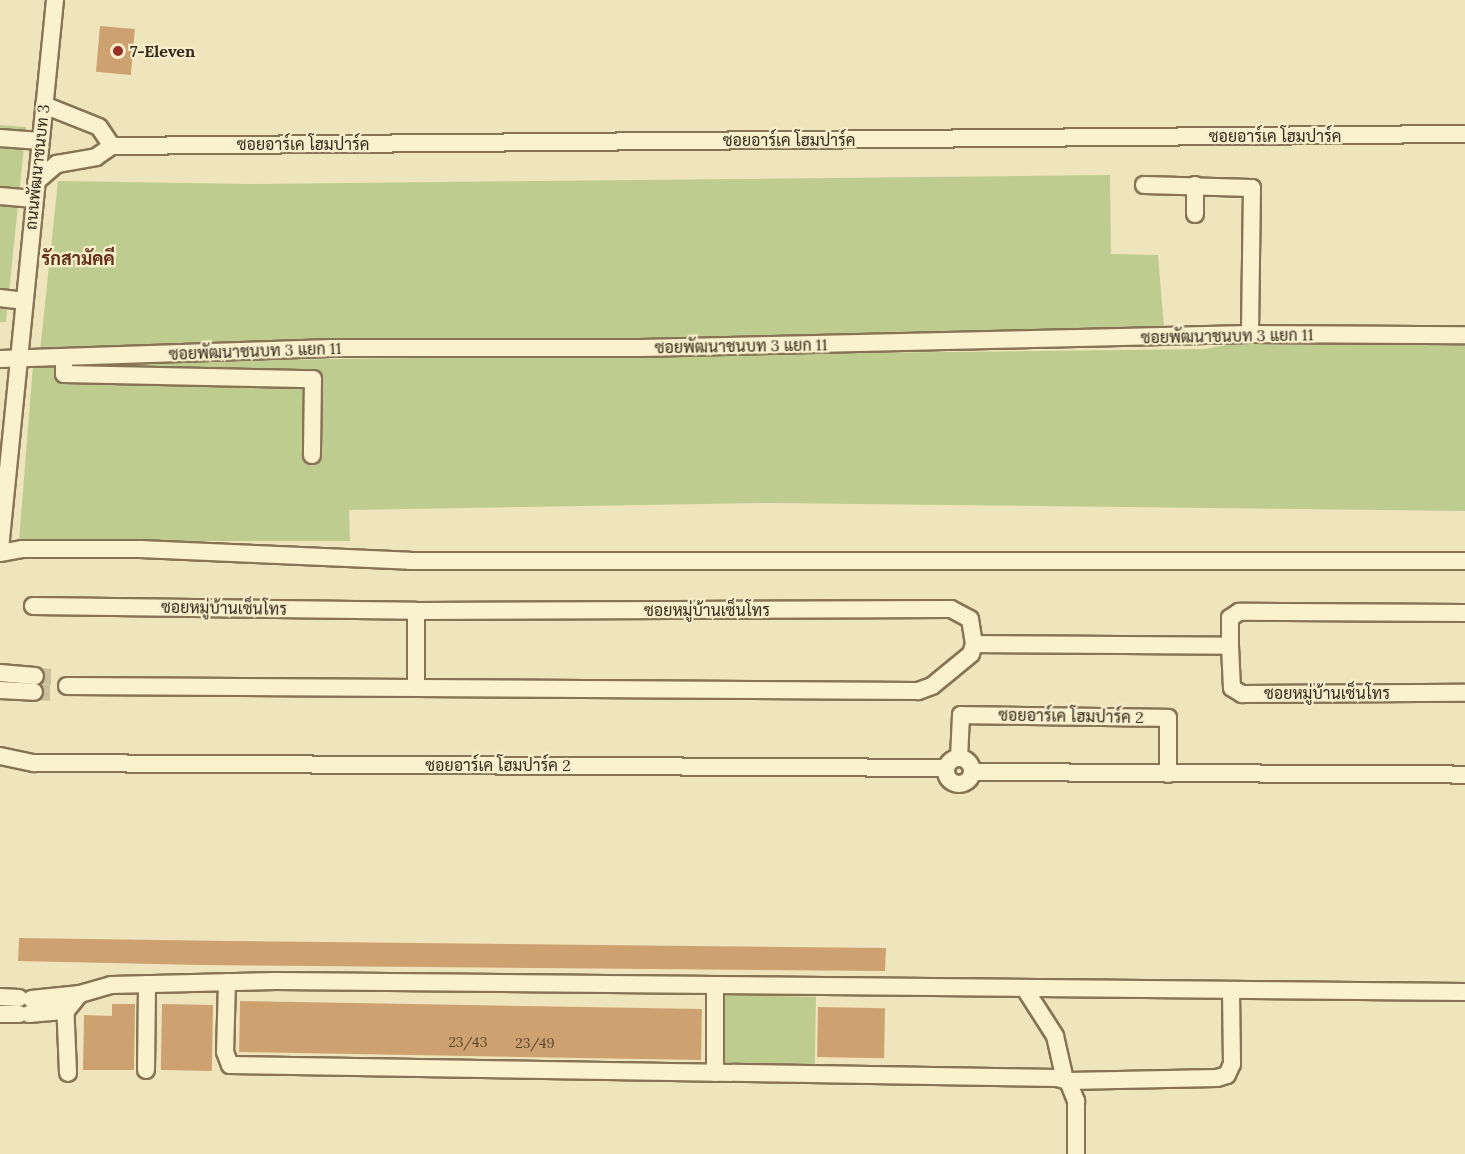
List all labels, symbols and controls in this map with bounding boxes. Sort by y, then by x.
place label: 7-Eleven [130,41,195,61]
marker: 7-Eleven [111,44,125,58]
street label: ถนนพัฒนาชนบท 3 [21,103,53,231]
street label: ซอยอาร์เค โฮมปาร์ค [1209,126,1341,146]
street label: ซอยอาร์เค โฮมปาร์ค [723,130,855,150]
street label: ซอยอาร์เค โฮมปาร์ค [237,134,369,154]
district label: รักสามัคคี [41,248,115,270]
street label: ซอยพัฒนาชนบท 3 แยก 11 [1140,325,1314,347]
street label: ซอยพัฒนาชนบท 3 แยก 11 [654,335,828,357]
street label: ซอยพัฒนาชนบท 3 แยก 11 [168,338,342,364]
street label: ซอยหมู่บ้านเซ็นโทร [161,597,287,619]
street label: ซอยหมู่บ้านเซ็นโทร [644,600,770,620]
street label: ซอยหมู่บ้านเซ็นโทร [1264,683,1390,703]
street label: ซอยอาร์เค โฮมปาร์ค 2 [998,705,1144,727]
street label: ซอยอาร์เค โฮมปาร์ค 2 [425,755,571,775]
house number: 23/43 [449,1034,487,1050]
house number: 23/49 [515,1035,555,1051]

